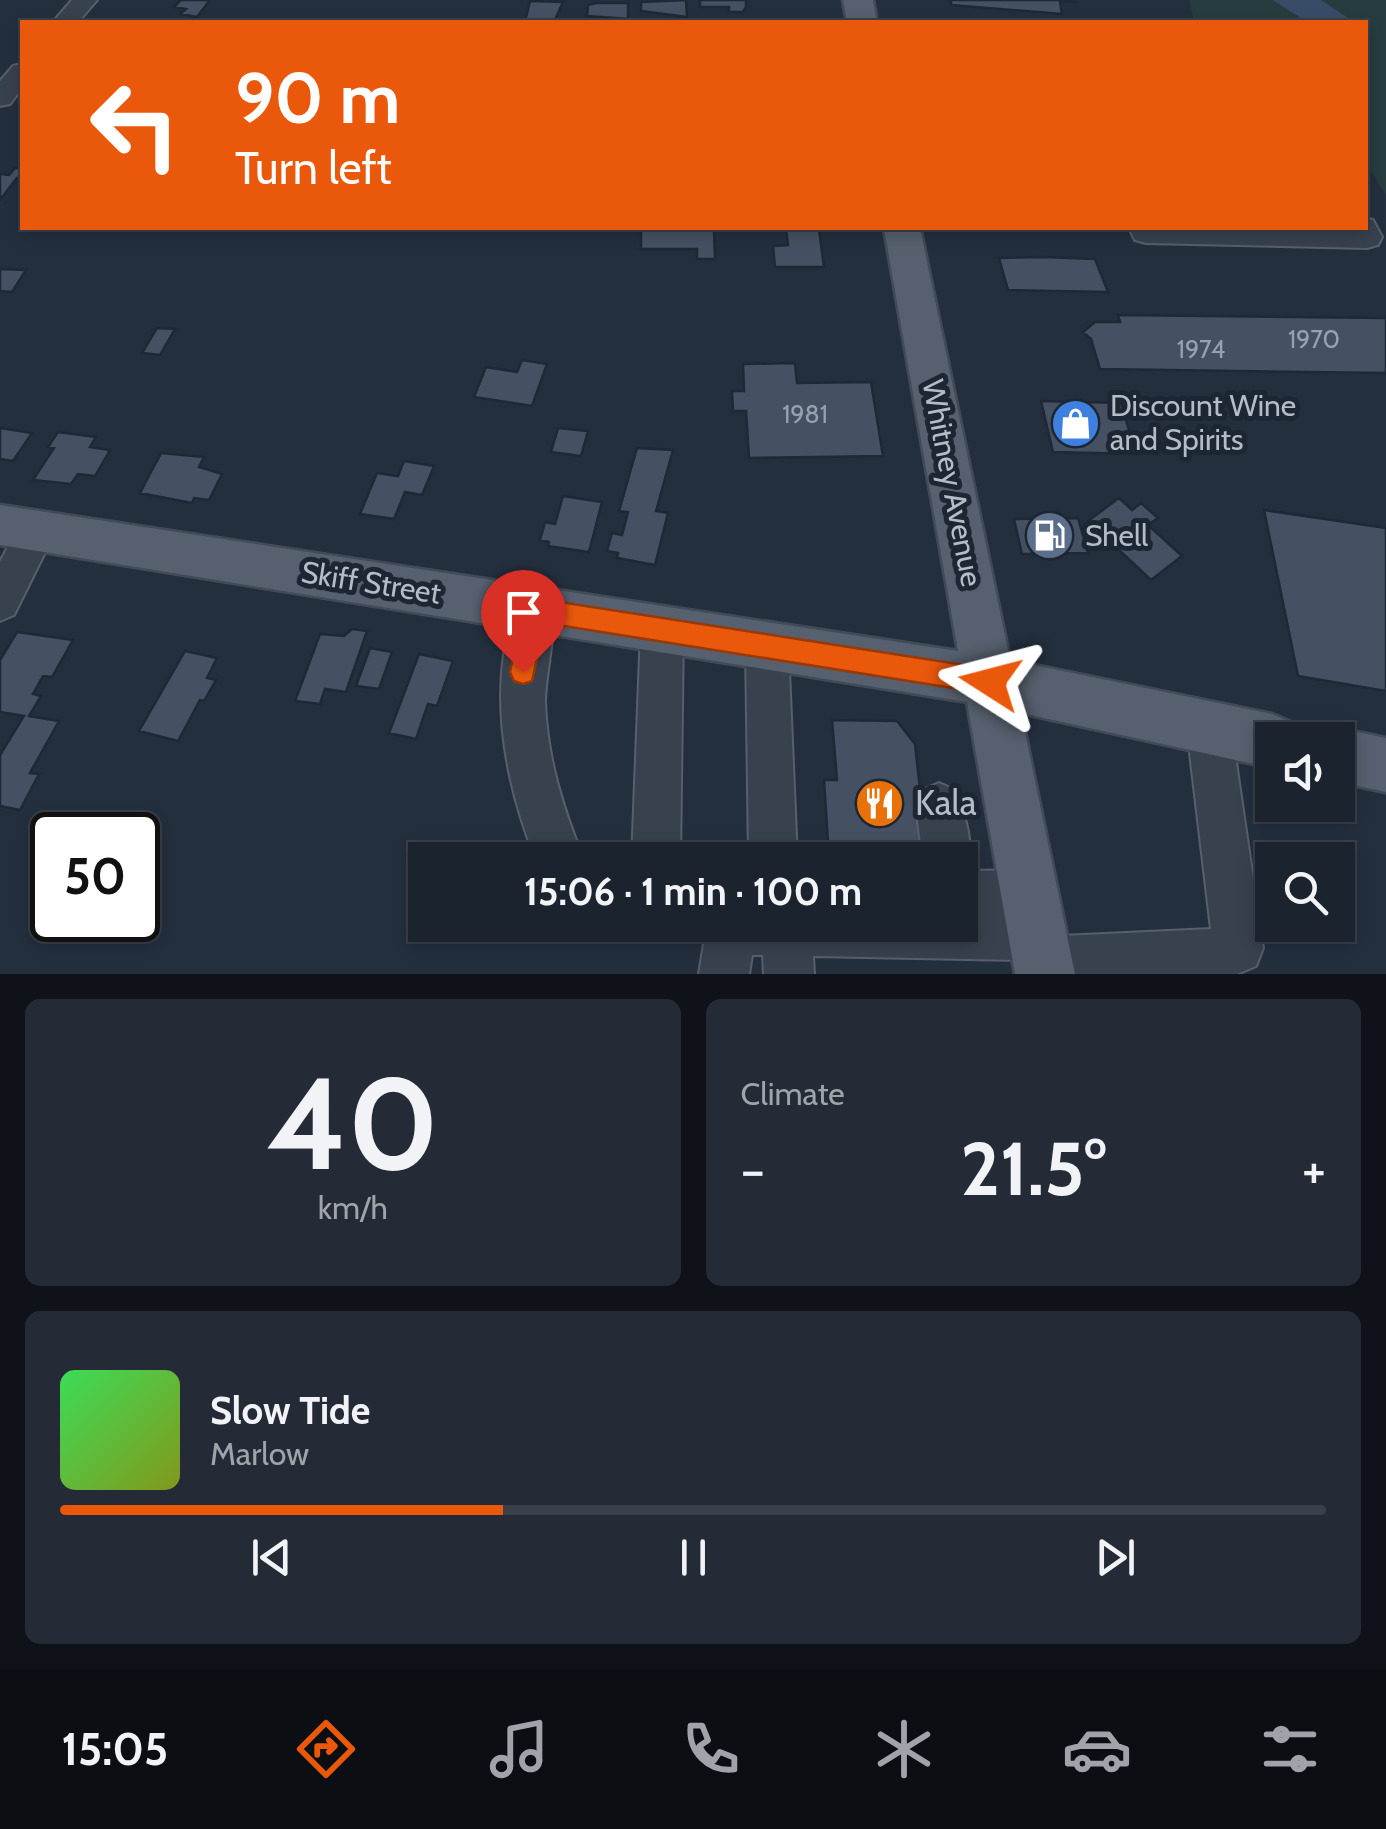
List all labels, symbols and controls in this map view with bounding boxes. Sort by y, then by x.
text: 90 m [235,55,400,141]
icon: left [70,60,200,190]
text: Turn left [235,141,392,195]
house number: 1970 [1288,324,1340,354]
house number: 1974 [1177,334,1225,364]
street label: Whitney Avenue [914,376,991,590]
place label: Discount Wine and Spirits [1110,387,1296,458]
shop icon: Discount Wine and Spirits [1049,397,1101,449]
house number: 1981 [782,399,828,429]
fuel station icon: Shell [1024,510,1076,562]
place label: Shell [1085,517,1148,554]
street label: Skiff Street [299,553,444,612]
pin [481,570,566,673]
icon: arrive [496,585,551,640]
position arrow [938,630,1042,734]
map controls [1255,722,1355,942]
button: sound [1255,722,1355,822]
restaurant icon: Kala [854,777,906,829]
place label: Kala [915,781,977,824]
speed limit sign: 50 [30,812,160,942]
button: search [1255,842,1355,942]
text: 15:06 · 1 min · 100 m [524,868,862,915]
text: 40 [266,1044,439,1202]
text: Climate [741,1074,845,1113]
text: 21.5° [960,1123,1106,1214]
text: − [741,1136,765,1203]
text: + [1302,1136,1326,1203]
text: km/h [318,1188,388,1227]
text: Slow Tide [210,1387,370,1434]
text: Marlow [210,1434,309,1473]
icon: previous [244,1530,299,1585]
icon: pause [666,1530,721,1585]
icon: next [1088,1530,1143,1585]
icon: directions [291,1714,361,1784]
icon: music [484,1714,554,1784]
icon: phone [676,1714,746,1784]
icon: climate [869,1714,939,1784]
icon: car [1062,1714,1132,1784]
icon: filters [1255,1714,1325,1784]
text: 15:05 [61,1722,168,1776]

